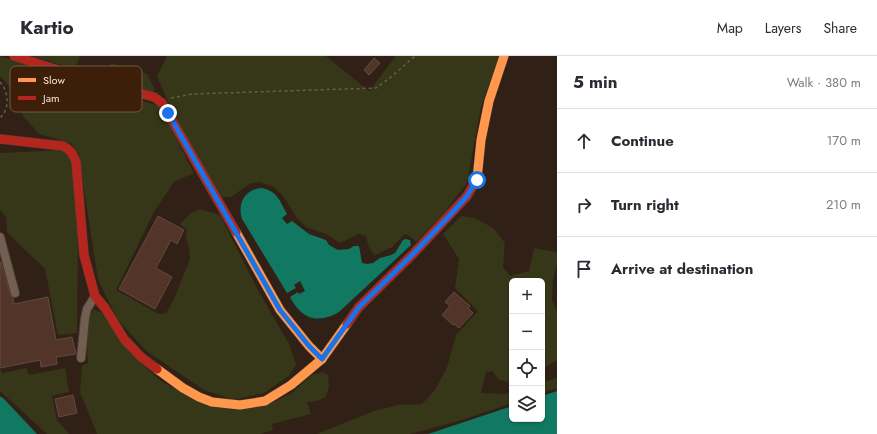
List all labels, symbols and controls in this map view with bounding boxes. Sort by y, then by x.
text: Kartio [20,14,74,41]
text: Map [717,18,743,38]
text: Layers [765,18,801,38]
text: Share [823,18,857,38]
legend [10,66,142,112]
text: 5 min [573,70,617,94]
text: Slow [43,72,65,88]
text: Walk · 380 m [787,73,861,92]
text: Jam [41,90,60,106]
route end [159,104,177,122]
icon: ahead [573,130,595,152]
text: Continue [611,130,674,152]
text: 170 m [826,131,861,150]
route start [468,171,486,189]
icon: right [573,194,595,216]
text: Turn right [611,194,679,216]
text: 210 m [826,195,861,214]
icon: arrive [573,258,595,280]
text: Arrive at destination [611,258,753,280]
map controls [509,278,545,422]
button: + [509,278,545,314]
button: − [509,314,545,350]
button: locate [509,350,545,386]
button: layers [509,386,545,422]

